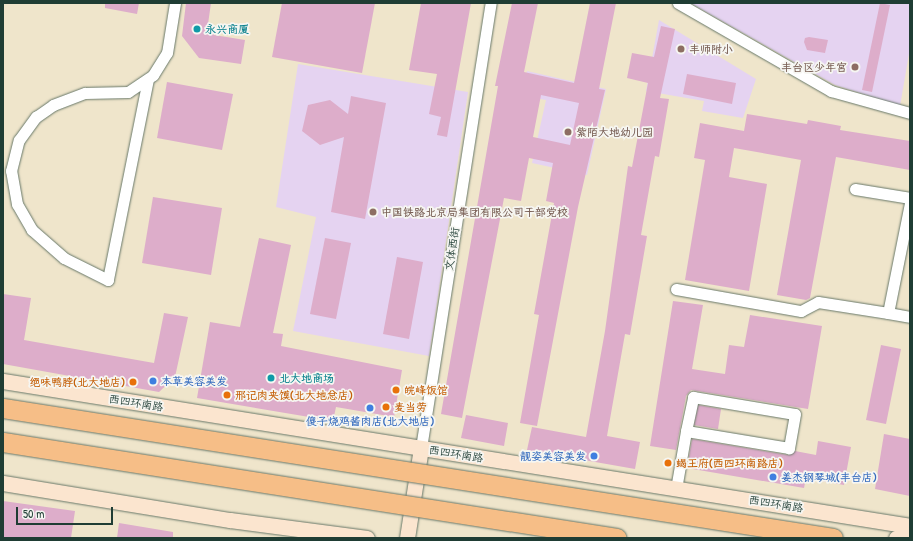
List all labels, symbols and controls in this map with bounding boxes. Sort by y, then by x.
place label: 永兴商厦 [205,22,249,36]
marker: 永兴商厦 [192,24,202,34]
place label: 丰师附小 [689,42,733,56]
marker: 丰师附小 [676,44,686,54]
place label: 丰台区少年宫 [781,60,847,74]
marker: 丰台区少年宫 [850,62,860,72]
place label: 紫陌大地幼儿园 [576,125,653,139]
marker: 紫陌大地幼儿园 [563,127,573,137]
place label: 中国铁路北京局集团有限公司干部党校 [381,205,568,219]
marker: 中国铁路北京局集团有限公司干部党校 [368,207,378,217]
street label: 文体西街 [442,226,462,272]
place label: 北大地商场 [279,371,334,385]
marker: 北大地商场 [266,373,276,383]
place label: 本草美容美发 [161,374,227,388]
place label: 绝味鸭脖(北大地店) [29,375,125,389]
marker: 本草美容美发 [148,376,158,386]
marker: 绝味鸭脖(北大地店) [128,377,138,387]
place label: 皖峰饭馆 [404,383,448,397]
marker: 皖峰饭馆 [391,385,401,395]
place label: 邢记肉夹馍(北大地总店) [235,388,353,402]
marker: 邢记肉夹馍(北大地总店) [222,390,232,400]
street label: 西四环南路 [108,392,164,414]
place label: 麦当劳 [394,400,427,414]
marker: 麦当劳 [381,402,391,412]
marker: 傻子烧鸡酱肉店(北大地店) [365,403,375,413]
place label: 傻子烧鸡酱肉店(北大地店) [306,414,434,428]
street label: 西四环南路 [428,443,484,465]
place label: 靓姿美容美发 [520,449,586,463]
marker: 靓姿美容美发 [589,451,599,461]
place label: 蝎王府(西四环南路店) [676,456,783,470]
marker: 蝎王府(西四环南路店) [663,458,673,468]
place label: 姜杰钢琴城(丰台店) [781,470,877,484]
marker: 姜杰钢琴城(丰台店) [768,472,778,482]
street label: 西四环南路 [748,493,804,515]
scale bar [18,499,115,525]
text: 50 m [23,505,44,522]

